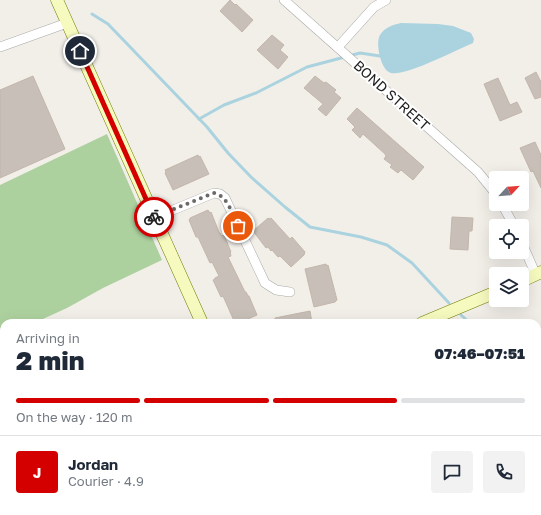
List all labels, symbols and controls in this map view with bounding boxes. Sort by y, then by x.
pin [63,34,97,68]
icon: home [69,40,91,62]
street label: BOND STREET [350,56,434,134]
north arrow [489,171,529,211]
map controls [489,171,529,307]
courier [134,197,174,237]
icon: bike [143,206,165,228]
pin [221,209,255,243]
icon: bag [227,215,249,237]
button: locate [489,219,529,259]
button: layers [489,267,529,307]
text: Arriving in [16,330,80,346]
text: 07:46–07:51 [434,344,525,362]
text: 2 min [16,345,84,376]
text: On the way · 120 m [16,409,133,425]
button: chat [431,451,473,493]
button: phone [483,451,525,493]
text: Jordan [68,455,118,473]
text: J [33,463,41,481]
text: Courier · 4.9 [68,473,144,489]

